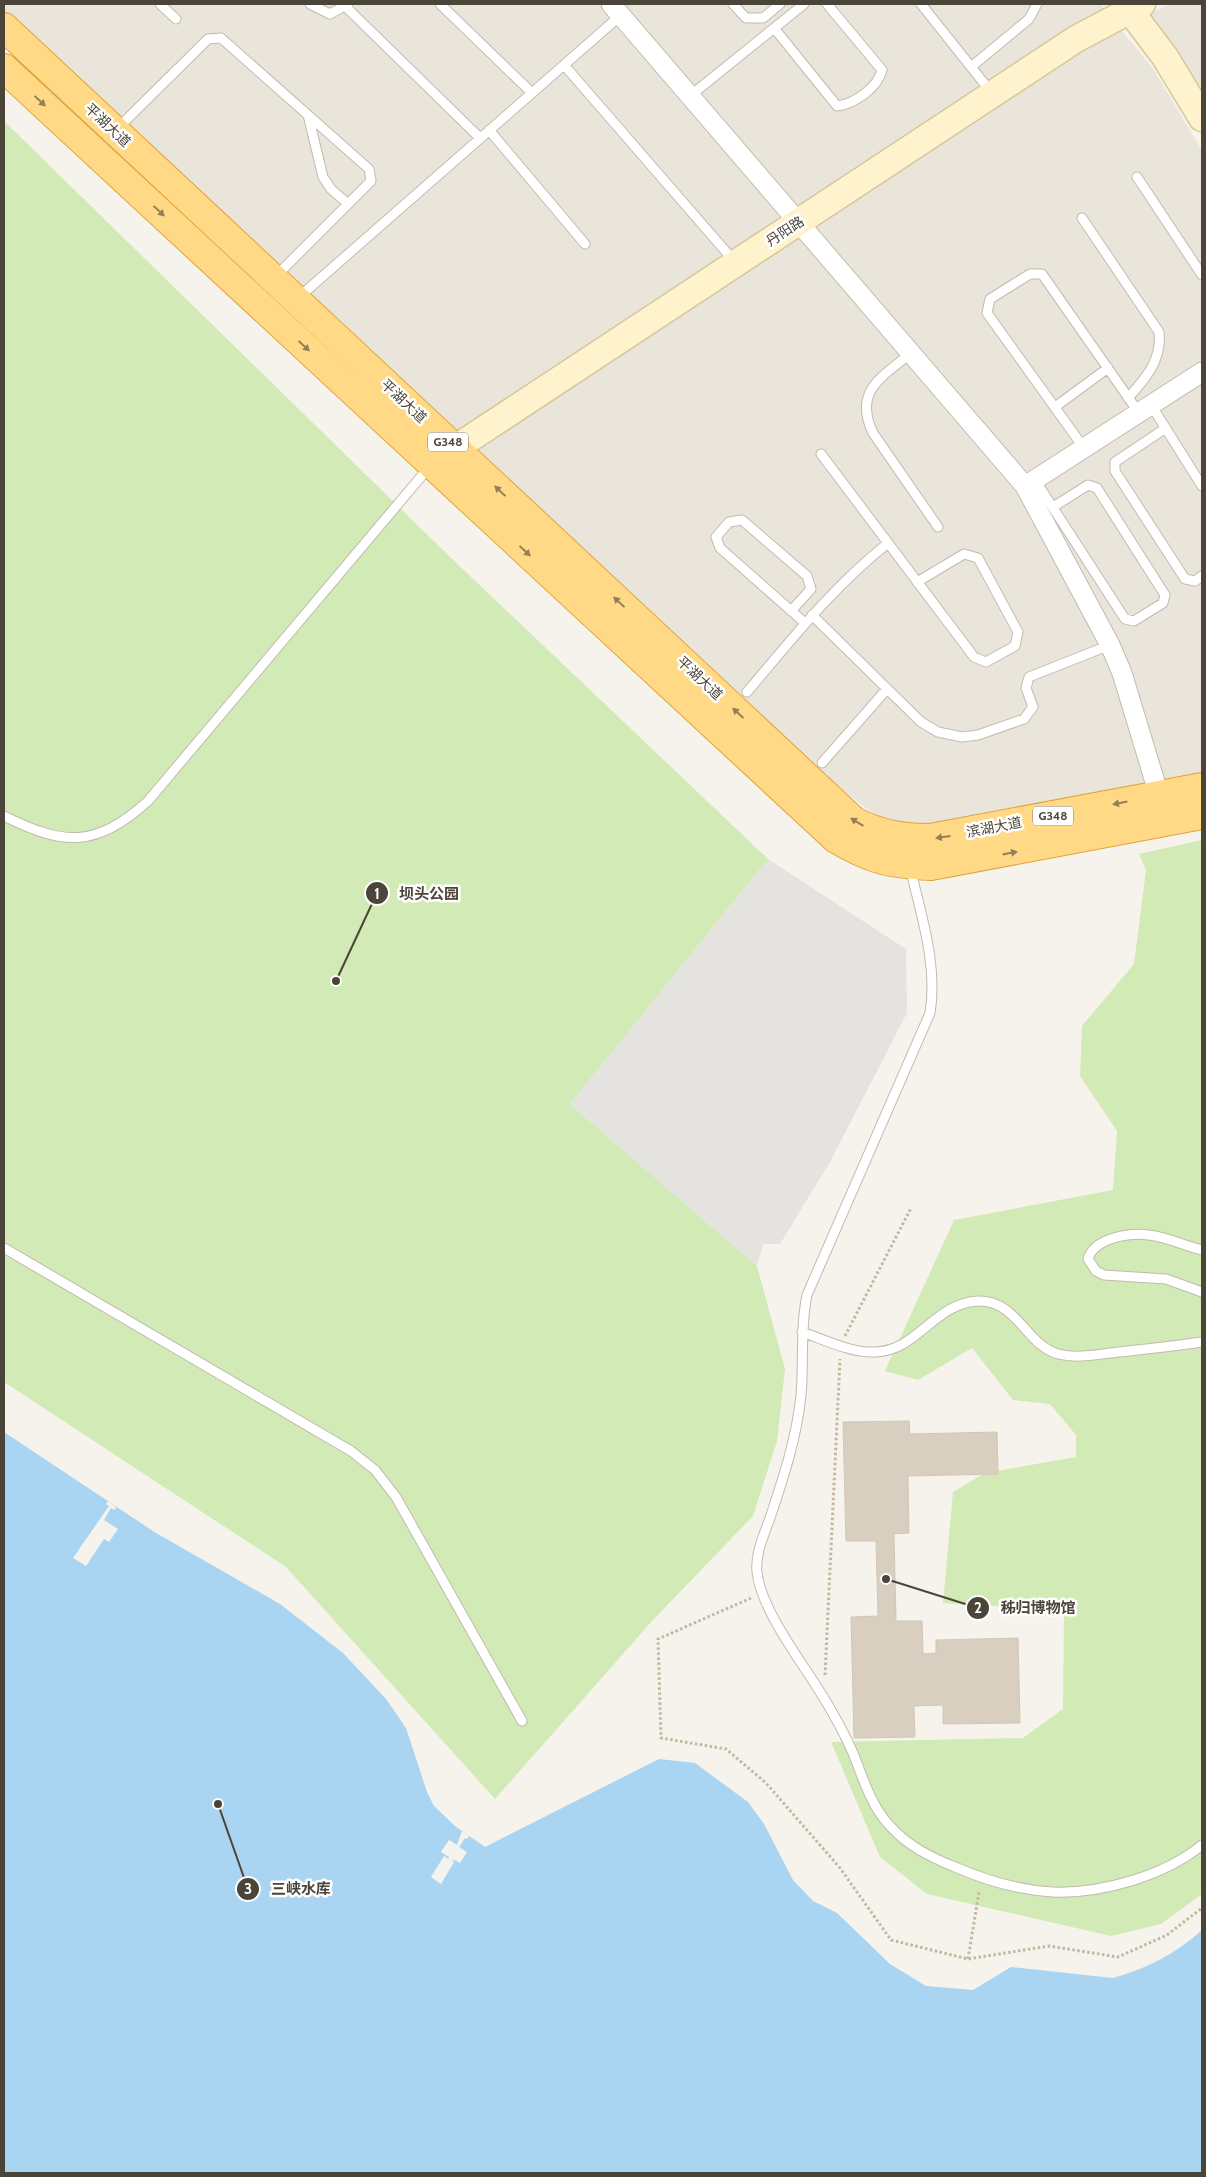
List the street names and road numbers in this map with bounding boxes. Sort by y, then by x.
street label: 平湖大道 [81,99,135,151]
street label: 丹阳路 [762,212,808,250]
street label: 平湖大道 [377,375,431,427]
road number: G348 [428,432,468,452]
street label: 平湖大道 [673,652,727,704]
road number: G348 [1033,806,1073,826]
street label: 滨湖大道 [965,813,1023,841]

